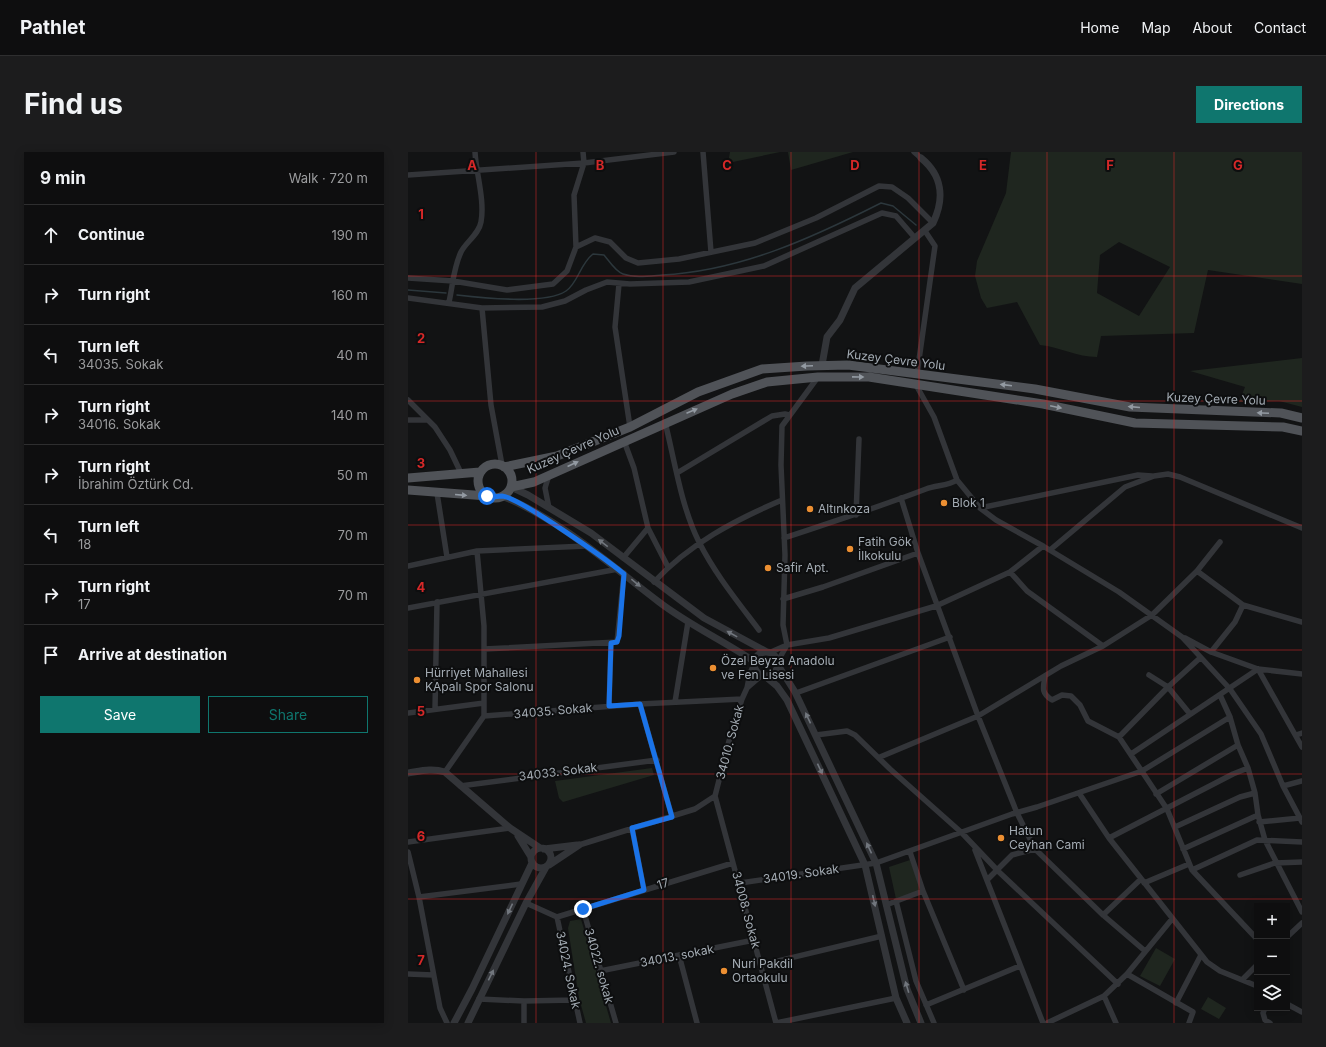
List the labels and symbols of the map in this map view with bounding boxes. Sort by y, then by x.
text: A [467,157,477,173]
text: B [596,157,605,173]
text: C [722,157,732,173]
text: D [850,157,860,173]
text: E [979,157,987,173]
text: F [1106,157,1114,173]
text: G [1233,157,1243,173]
text: 1 [418,206,424,222]
text: 2 [417,330,425,346]
street label: Kuzey Çevre Yolu [846,346,946,373]
one-way arrow [800,363,813,369]
one-way arrow [852,374,865,380]
one-way arrow [1000,382,1012,388]
street label: Kuzey Çevre Yolu [1166,389,1266,408]
one-way arrow [1050,404,1062,410]
one-way arrow [1128,404,1140,411]
one-way arrow [687,408,698,414]
one-way arrow [1257,409,1269,416]
street label: Kuzey Çevre Yolu [524,422,621,477]
text: 3 [417,455,425,471]
one-way arrow [568,461,579,467]
route start [478,487,496,505]
one-way arrow [455,492,467,499]
place label: Blok 1 [952,495,985,510]
marker: Blok 1 [939,498,949,508]
place label: Altınkoza [818,501,870,516]
marker: Altınkoza [805,504,815,514]
place label: Fatih Gök İlkokulu [858,534,912,563]
one-way arrow [598,539,609,547]
marker: Fatih Gök İlkokulu [845,544,855,554]
place label: Safir Apt. [776,560,829,575]
marker: Safir Apt. [763,563,773,573]
text: 4 [417,579,426,595]
one-way arrow [631,579,642,588]
one-way arrow [726,630,738,637]
place label: Özel Beyza Anadolu ve Fen Lisesi [721,653,835,682]
marker: Özel Beyza Anadolu ve Fen Lisesi [708,663,718,673]
place label: Hürriyet Mahallesi KApalı Spor Salonu [425,665,534,694]
marker: Hürriyet Mahallesi KApalı Spor Salonu [412,675,422,685]
street label: 34035. Sokak [513,700,593,721]
text: 5 [417,703,425,719]
street label: 34010. Sokak [712,703,747,781]
one-way arrow [805,712,811,723]
street label: 34033. Sokak [518,759,598,784]
one-way arrow [817,763,823,774]
place label: Hatun Ceyhan Cami [1009,823,1085,852]
text: 6 [417,828,425,844]
marker: Hatun Ceyhan Cami [996,833,1006,843]
one-way arrow [866,842,872,854]
street label: 34019. Sokak [762,861,840,886]
street label: 34008. Sokak [729,870,764,950]
street label: 17 [655,875,671,892]
one-way arrow [871,895,877,908]
route end [574,900,592,918]
one-way arrow [507,903,513,914]
street label: 34022. sokak [582,926,618,1006]
street label: 34024. Sokak [553,930,584,1010]
street label: 34013. sokak [639,941,716,970]
text: 7 [417,952,425,968]
place label: Nuri Pakdil Ortaokulu [732,956,793,985]
marker: Nuri Pakdil Ortaokulu [719,966,729,976]
one-way arrow [488,969,494,981]
one-way arrow [904,980,910,992]

